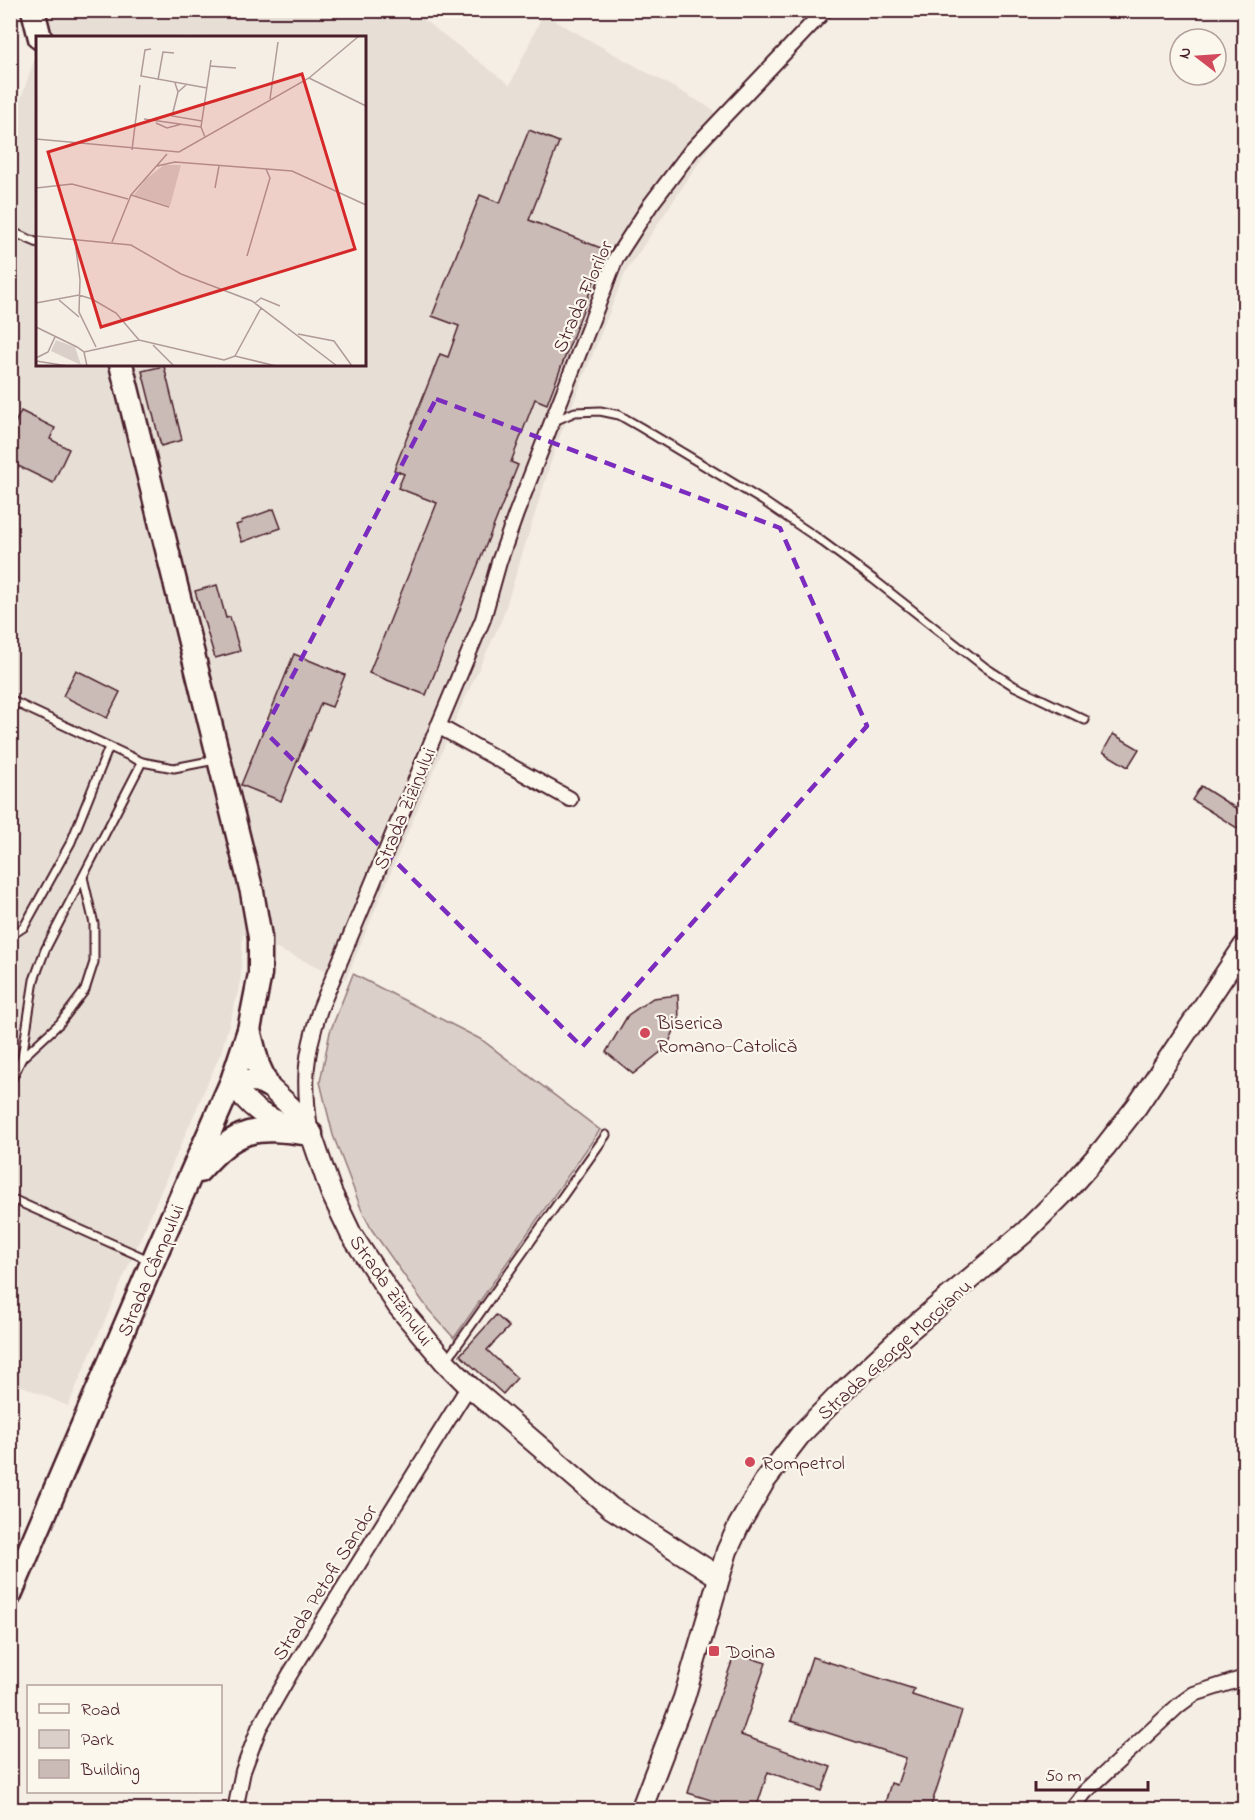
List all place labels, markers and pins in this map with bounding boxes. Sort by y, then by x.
place label: Biserica Romano-Catolică [656,1010,797,1062]
marker: Biserica Romano-Catolică [638,1026,652,1040]
place label: Rompetrol [762,1450,845,1479]
marker: Rompetrol [743,1455,757,1469]
place label: Doina [725,1639,775,1668]
marker: Doina [707,1644,721,1658]

